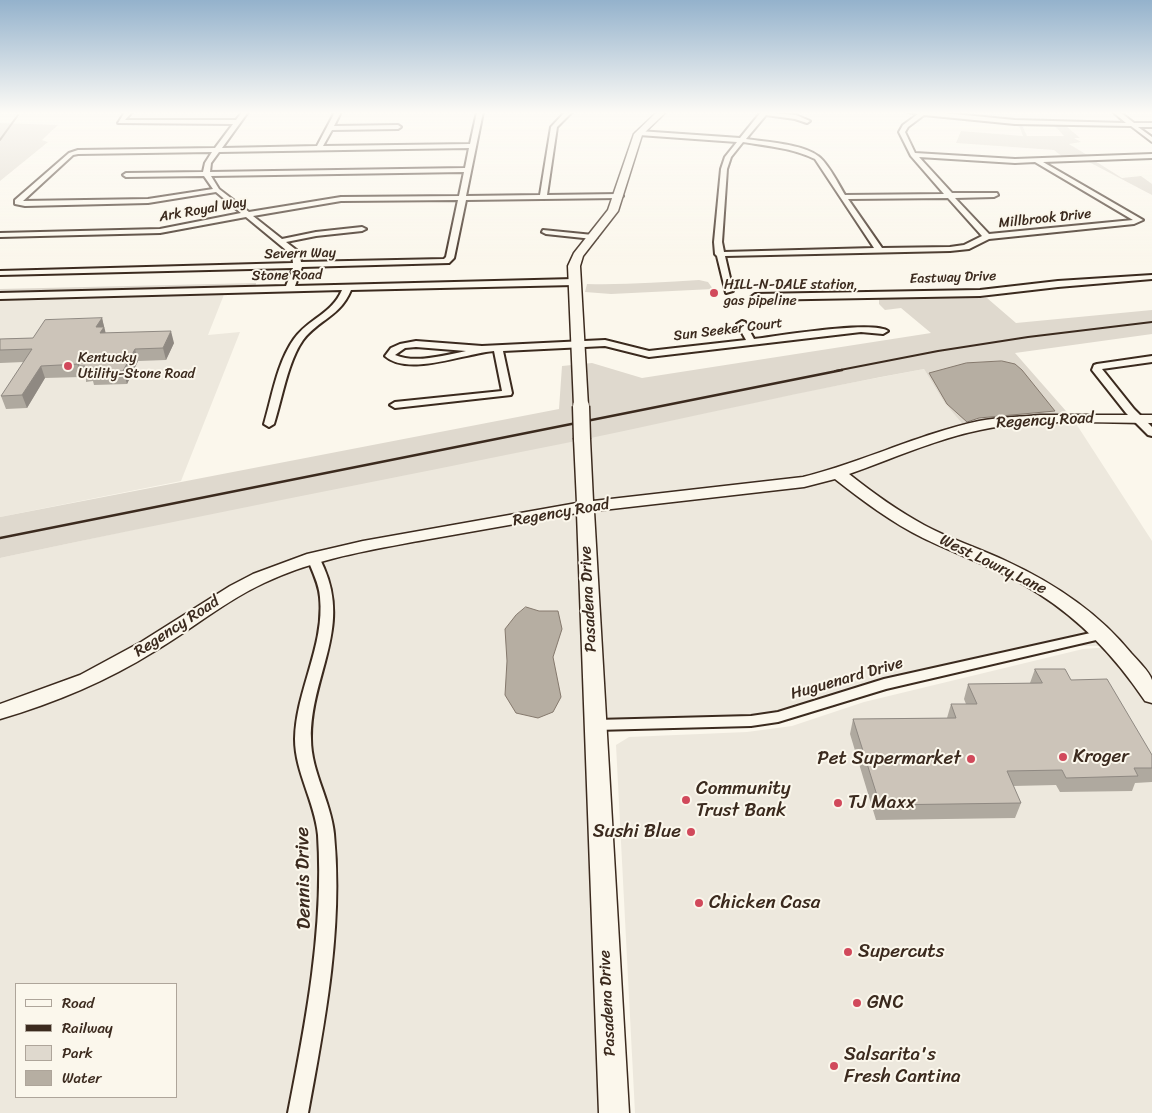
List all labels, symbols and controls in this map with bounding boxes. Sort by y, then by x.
street label: Ark Royal Way [158,194,248,226]
street label: Millbrook Drive [998,206,1092,232]
street label: Severn Way [264,245,336,263]
street label: Stone Road [252,267,322,285]
street label: Eastway Drive [909,268,997,288]
place label: HILL-N-DALE station, gas pipeline [724,277,858,310]
marker: HILL-N-DALE station, gas pipeline [708,287,720,299]
street label: Sun Seeker Court [673,315,783,345]
place label: Kentucky Utility-Stone Road [78,350,195,382]
marker: Kentucky Utility-Stone Road [62,360,74,372]
street label: Regency Road [996,409,1094,433]
street label: Regency Road [511,495,611,531]
street label: West Lowry Lane [936,531,1050,599]
street label: Pasadena Drive [577,545,601,653]
street label: Regency Road [131,592,223,662]
street label: Huguenard Drive [788,654,906,704]
place label: Kroger [1073,746,1129,768]
place label: Pet Supermarket [817,748,961,770]
marker: Kroger [1057,751,1069,763]
marker: Pet Supermarket [965,753,977,765]
place label: Community Trust Bank [696,778,791,822]
place label: TJ Maxx [848,792,916,814]
marker: Community Trust Bank [680,794,692,806]
marker: TJ Maxx [832,797,844,809]
place label: Sushi Blue [593,821,681,843]
marker: Sushi Blue [685,826,697,838]
street label: Dennis Drive [292,827,316,929]
place label: Chicken Casa [709,892,820,914]
marker: Chicken Casa [693,897,705,909]
place label: Supercuts [858,941,944,963]
marker: Supercuts [842,946,854,958]
street label: Pasadena Drive [596,949,620,1057]
legend [15,983,178,1098]
text: Road [62,990,94,1016]
place label: GNC [867,992,904,1014]
marker: GNC [851,997,863,1009]
text: Railway [62,1015,113,1041]
text: Park [62,1040,93,1066]
place label: Salsarita's Fresh Cantina [844,1044,961,1088]
marker: Salsarita's Fresh Cantina [828,1060,840,1072]
text: Water [62,1065,102,1091]

